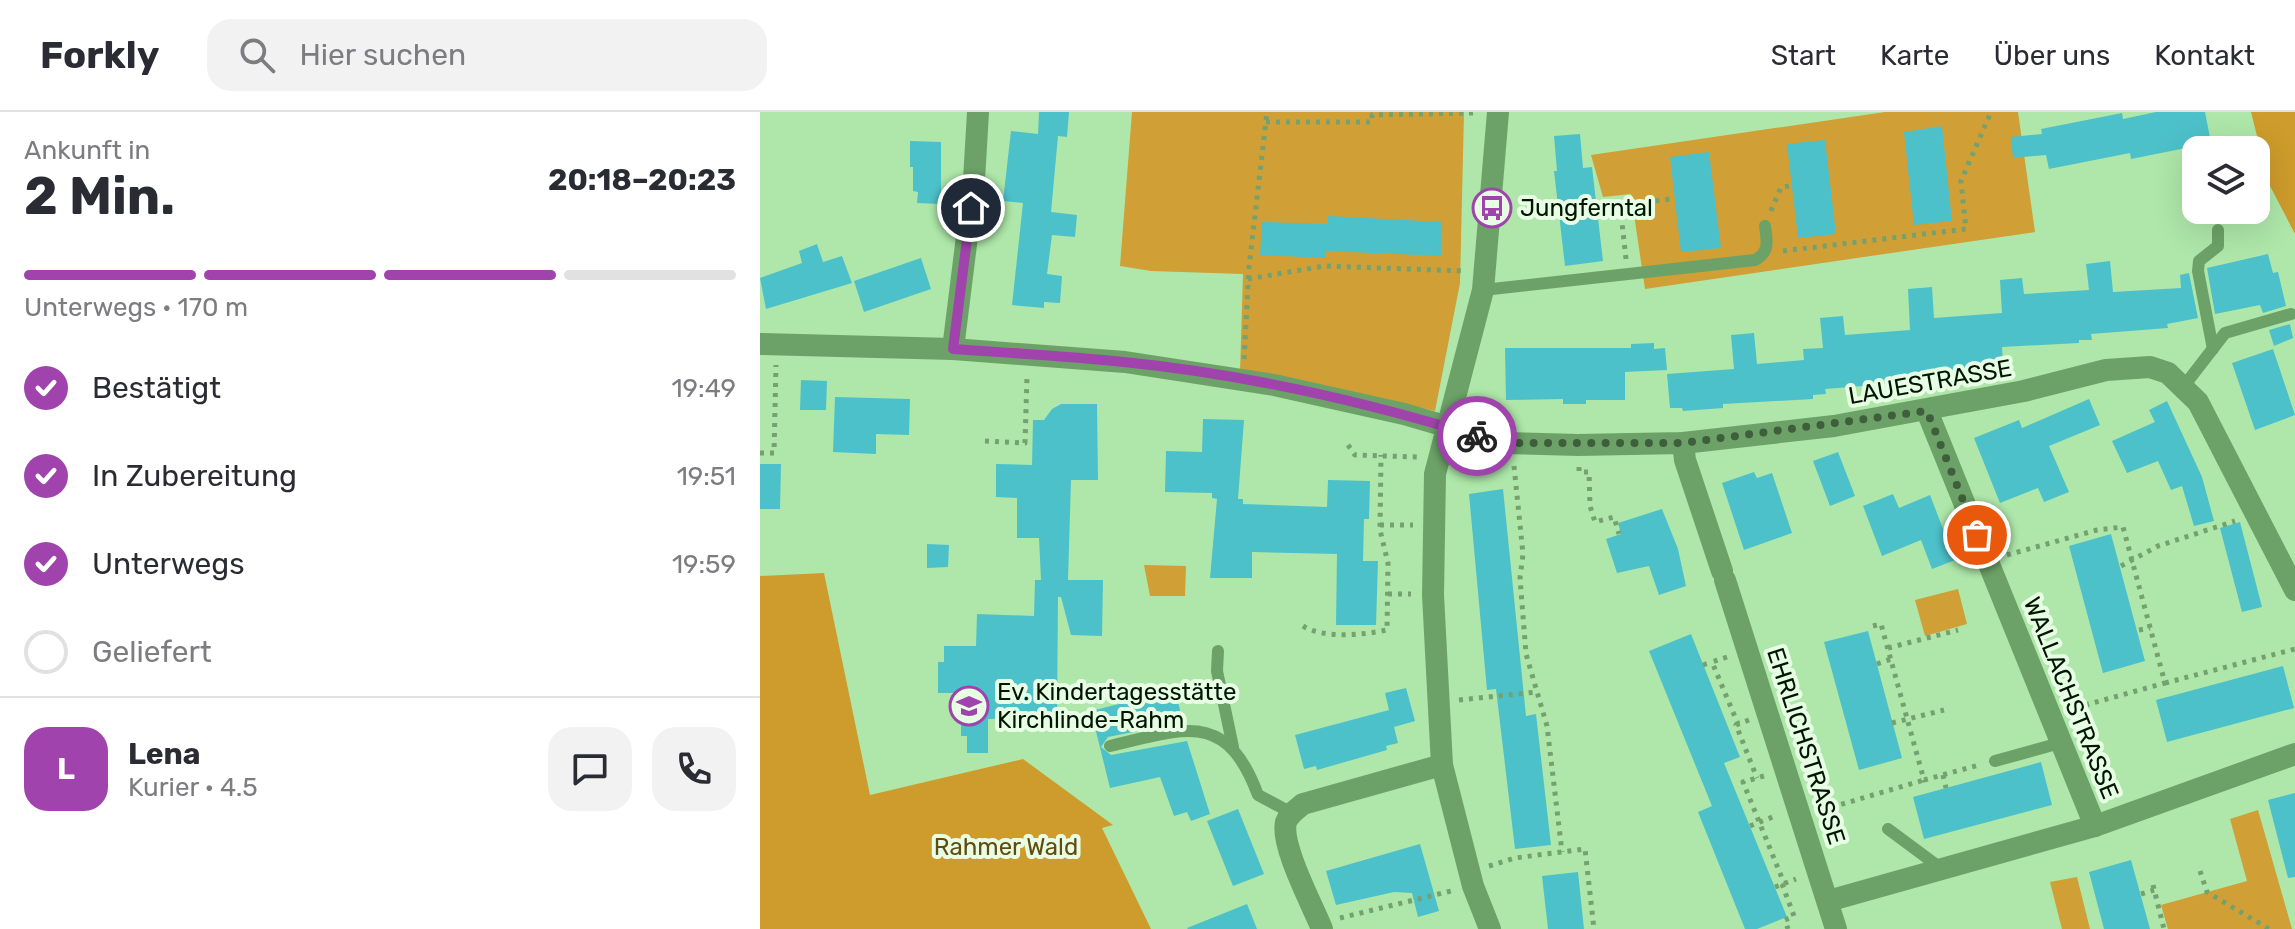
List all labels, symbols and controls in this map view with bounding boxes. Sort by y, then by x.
search box [207,19,767,91]
text: Forkly [40,32,159,78]
icon: search [235,33,279,77]
text: Hier suchen [299,37,466,73]
text: Start [1771,39,1836,72]
text: Karte [1880,39,1949,72]
text: Über uns [1993,39,2110,72]
text: Kontakt [2154,39,2255,72]
text: Ankunft in [24,135,150,166]
map controls [2182,136,2270,224]
button: layers [2182,136,2270,224]
text: 20:18–20:23 [548,162,736,198]
text: 2 Min. [24,165,175,227]
pin [937,174,1005,242]
icon: home [949,186,993,230]
bus stop icon: Jungferntal [1471,187,1513,229]
place label: Jungferntal [1520,194,1653,222]
text: Unterwegs · 170 m [24,292,248,323]
street label: LAUESTRASSE [1846,354,2014,410]
icon: check [24,366,68,410]
text: Bestätigt [92,370,221,406]
text: 19:49 [671,373,736,404]
courier [1437,396,1517,476]
icon: bike [1455,414,1499,458]
icon: check [24,454,68,498]
text: In Zubereitung [92,458,297,494]
text: 19:51 [677,461,736,492]
pin [1943,501,2011,569]
icon: bag [1955,513,1999,557]
icon: check [24,542,68,586]
text: Unterwegs [92,546,245,582]
text: 19:59 [672,549,736,580]
street label: WALLACHSTRASSE [2018,593,2124,803]
text: Geliefert [92,634,212,670]
street label: EHRLICHSTRASSE [1761,644,1851,848]
place label: Ev. Kindertagesstätte Kirchlinde-Rahm [997,678,1236,734]
school or university icon: Ev. Kindertagesstätte Kirchlinde-Rahm [948,685,990,727]
button: chat [548,727,632,811]
button: phone [652,727,736,811]
text: Lena [128,736,201,772]
text: L [57,751,75,787]
text: Kurier · 4.5 [128,772,258,803]
park label: Rahmer Wald [934,833,1078,861]

